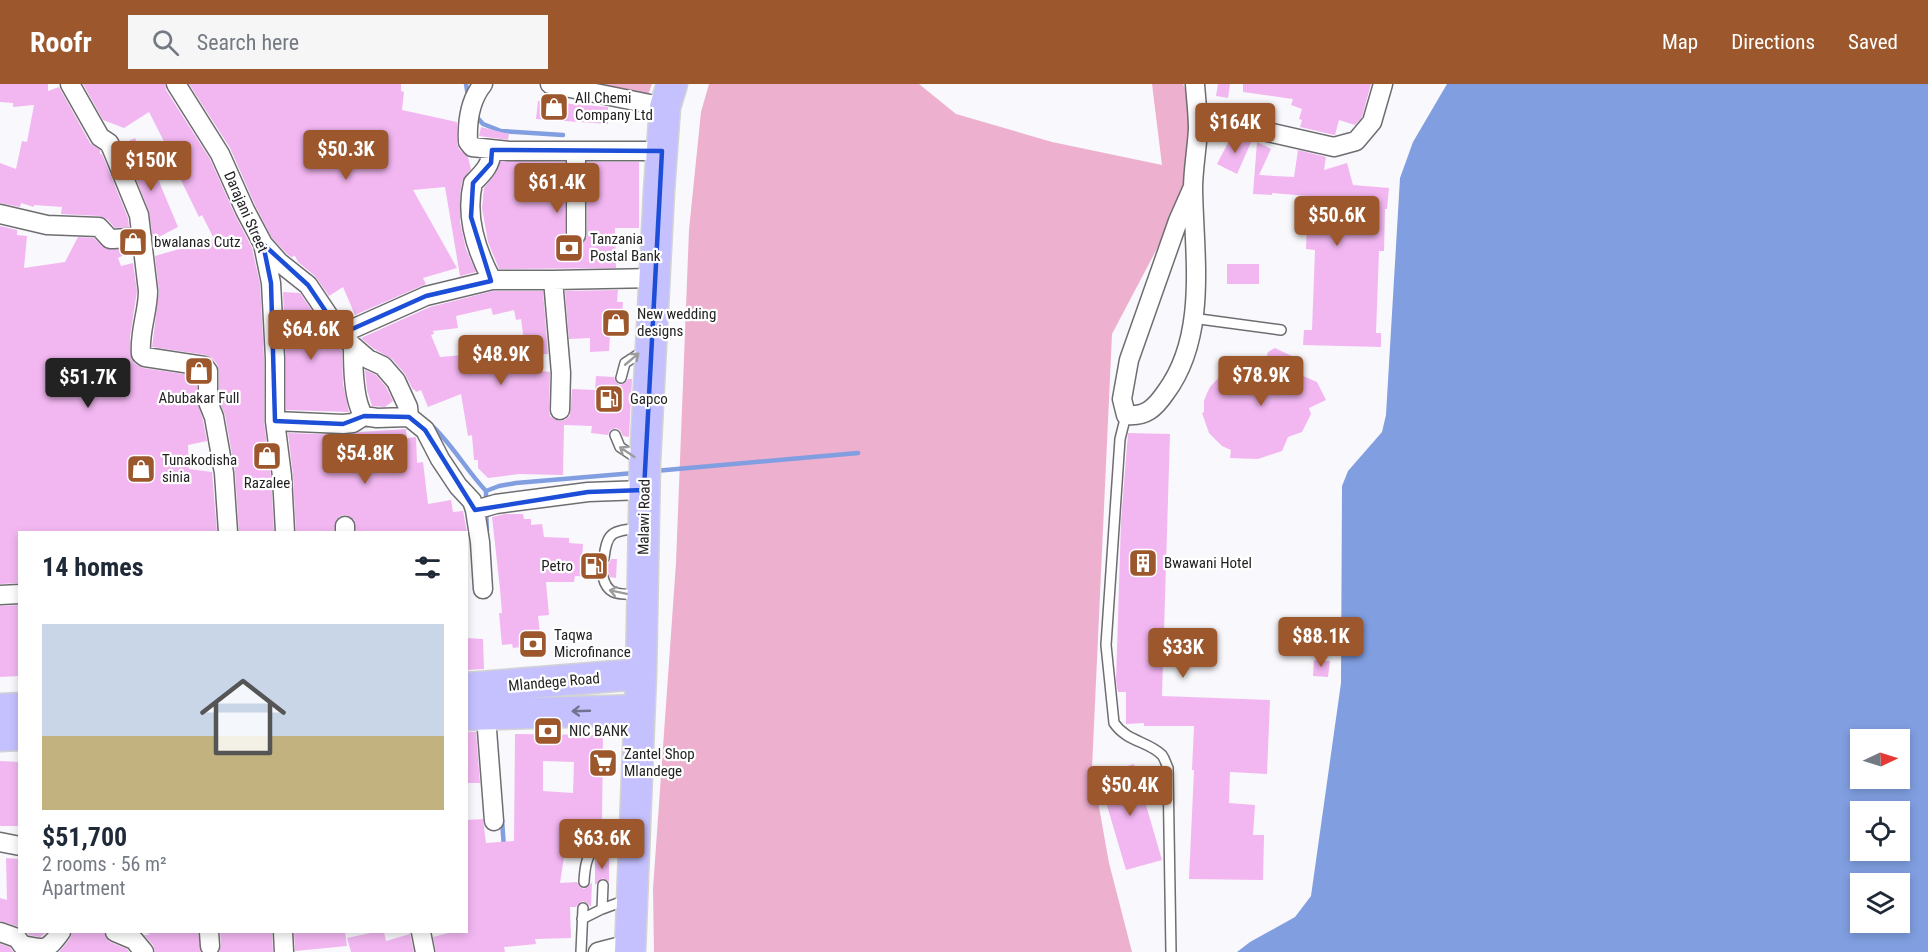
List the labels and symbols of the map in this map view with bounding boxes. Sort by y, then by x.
place label: All Chemi Company Ltd [575,89,653,124]
shop icon: All Chemi Company Ltd [538,91,570,123]
pin: $164K [1193,103,1277,154]
pin: $50.3K [297,130,395,181]
pin: $150K [109,141,193,192]
pin: $61.4K [508,163,606,214]
street label: Darajani Street [220,169,272,255]
pin: $50.6K [1288,196,1386,247]
shop icon: bwalanas Cutz [117,226,149,258]
place label: Tanzania Postal Bank [590,230,661,265]
bank icon: Tanzania Postal Bank [553,232,585,264]
place label: bwalanas Cutz [154,233,240,251]
place label: New wedding designs [637,305,716,340]
shop icon: New wedding designs [600,307,632,339]
pin: $64.6K [262,310,360,361]
pin: $48.9K [452,335,550,386]
one-way arrow [624,352,640,366]
shop icon: Abubakar Full [183,355,215,387]
pin: $78.9K [1212,356,1310,407]
pin: $51.7K [39,358,137,409]
fuel station icon: Gapco [593,383,625,415]
place label: Abubakar Full [158,389,240,407]
place label: Gapco [630,390,668,408]
pin: $54.8K [316,434,414,485]
shop icon: Razalee [251,440,283,472]
one-way arrow [619,445,636,458]
place label: Tunakodisha sinia [162,451,237,486]
shop icon: Tunakodisha sinia [125,453,157,485]
place label: Razalee [244,474,290,492]
street label: Malawi Road [634,479,654,555]
building icon: Bwawani Hotel [1127,547,1159,579]
fuel station icon: Petro [578,550,610,582]
place label: Bwawani Hotel [1164,554,1252,572]
place label: Petro [541,557,573,575]
one-way arrow [609,586,628,597]
pin: $88.1K [1272,617,1370,668]
place label: Taqwa Microfinance [554,626,631,661]
bank icon: Taqwa Microfinance [517,628,549,660]
pin: $33K [1147,628,1219,679]
street label: Mlandege Road [508,669,600,695]
one-way arrow [571,705,591,717]
bank icon: NIC BANK [532,715,564,747]
place label: NIC BANK [569,722,629,740]
north arrow [1850,729,1910,789]
place label: Zantel Shop Mlandege [624,745,695,780]
supermarket icon: Zantel Shop Mlandege [587,747,619,779]
pin: $50.4K [1081,766,1179,817]
pin: $63.6K [553,819,651,870]

